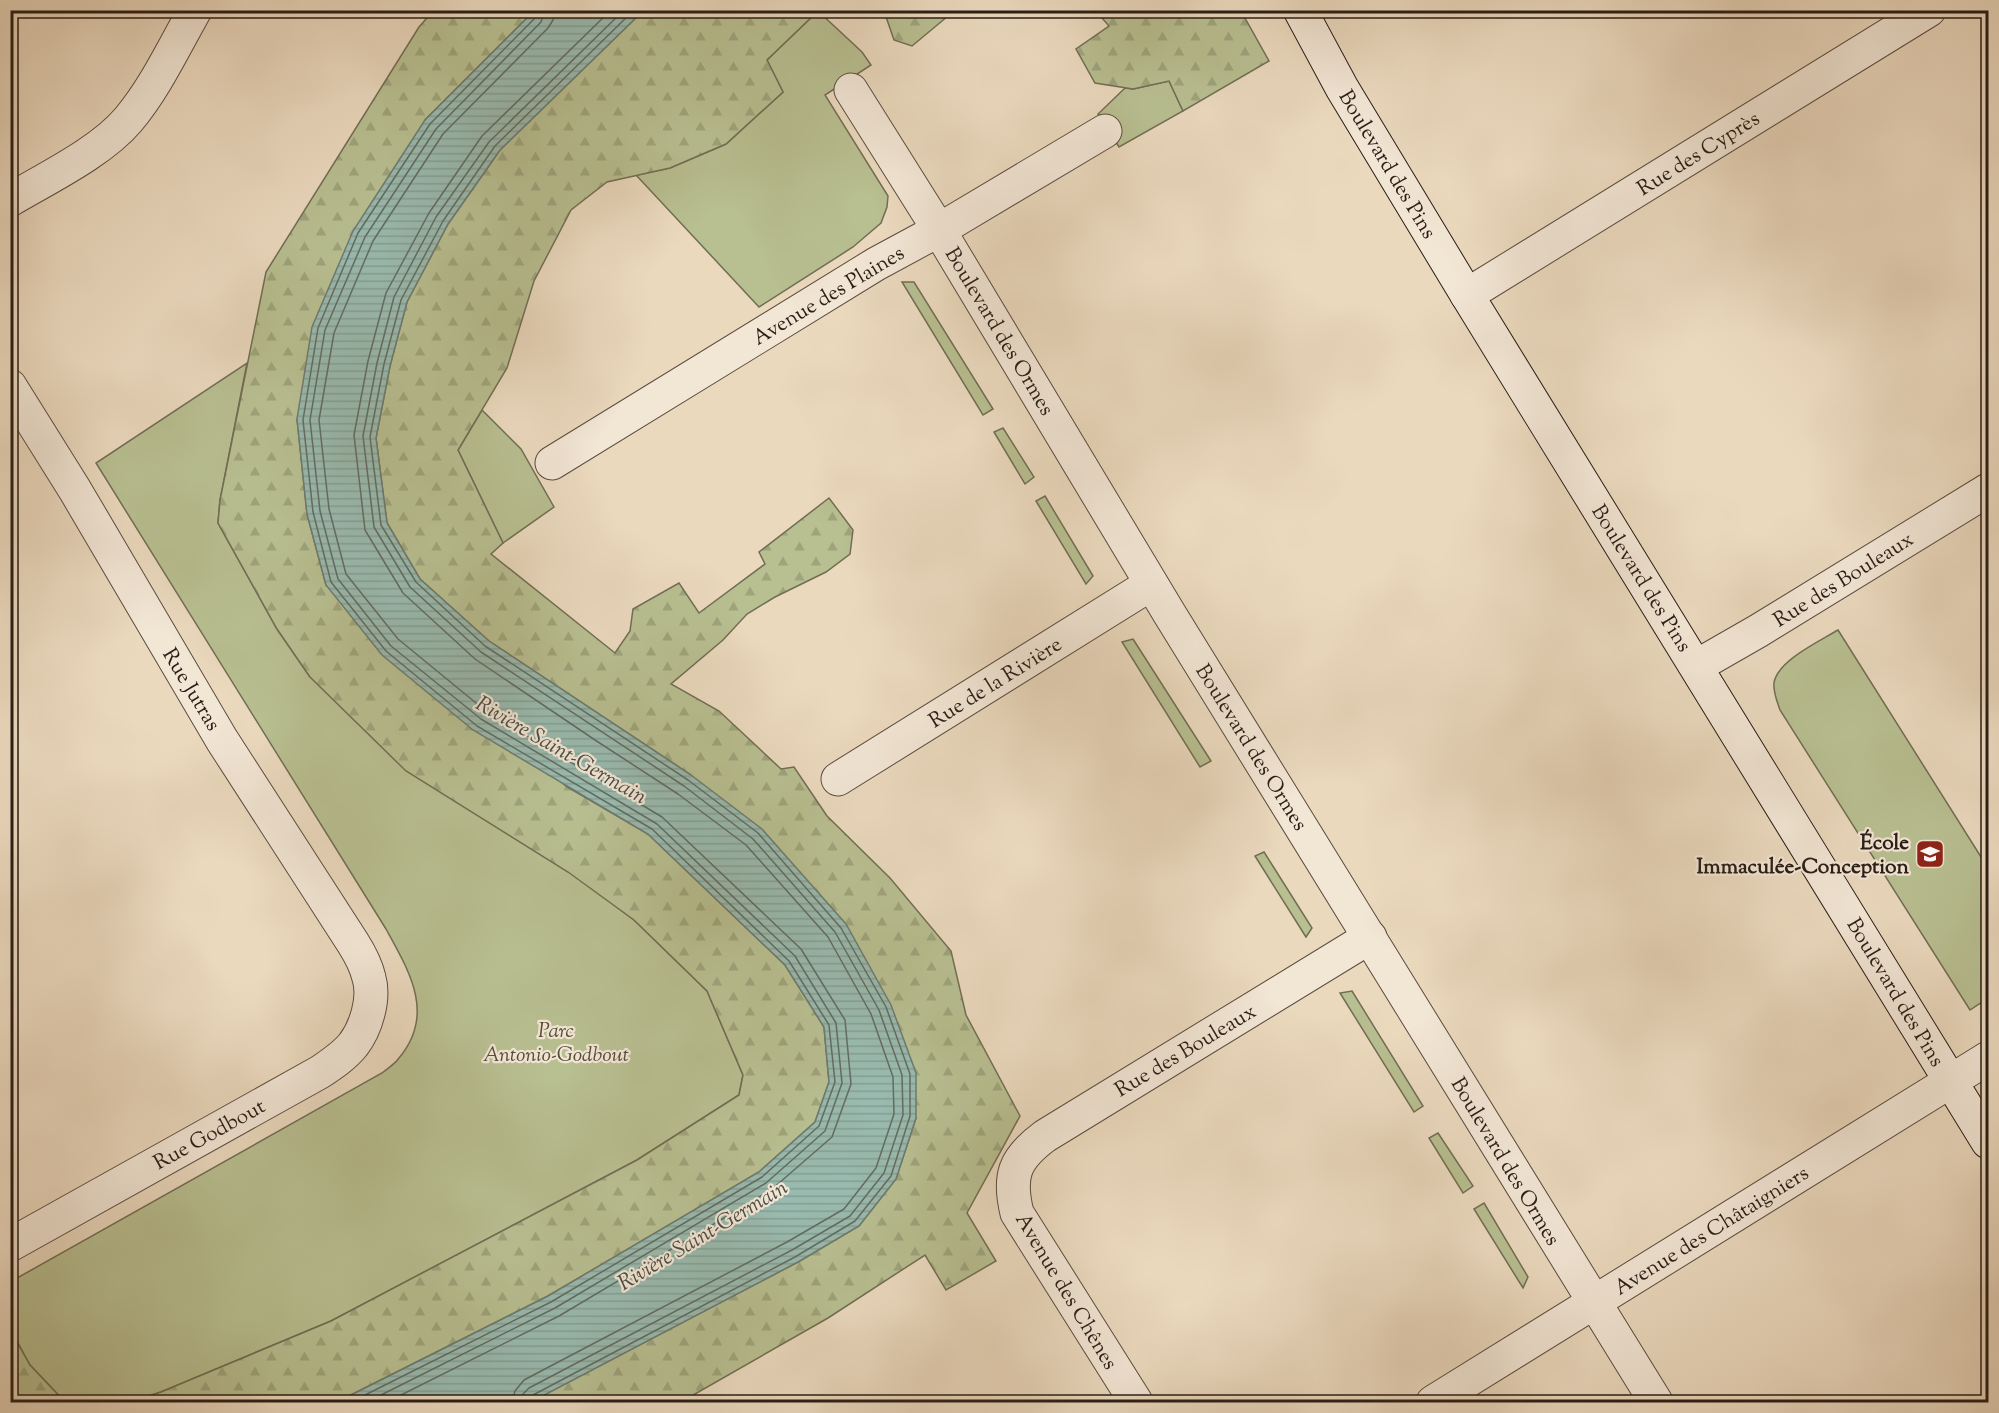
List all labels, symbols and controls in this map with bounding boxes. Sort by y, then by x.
street label: Boulevard des Pins [1330,85,1443,245]
street label: Rue des Cyprès [1632,105,1766,204]
street label: Avenue des Plaines [747,239,911,354]
street label: Boulevard des Ormes [936,242,1061,422]
street label: Boulevard des Pins [1583,500,1698,659]
street label: Rue des Bouleaux [1768,526,1920,636]
street label: Rue de la Rivière [924,631,1068,737]
street label: Rue Jutras [154,643,227,737]
street label: Boulevard des Ormes [1187,659,1314,837]
water label: Rivière Saint-Germain [469,689,653,814]
place label: École Immaculée-Conception [1696,829,1910,883]
school or university icon: École Immaculée-Conception [1914,838,1946,870]
street label: Boulevard des Pins [1838,913,1951,1073]
street label: Rue des Bouleaux [1110,998,1262,1106]
park label: Parc Antonio-Godbout [483,1017,629,1071]
street label: Boulevard des Ormes [1442,1072,1567,1252]
street label: Rue Godbout [149,1093,271,1179]
street label: Avenue des Châtaigniers [1609,1159,1815,1304]
water label: Rivière Saint-Germain [612,1173,795,1300]
street label: Avenue des Chênes [1007,1208,1124,1376]

